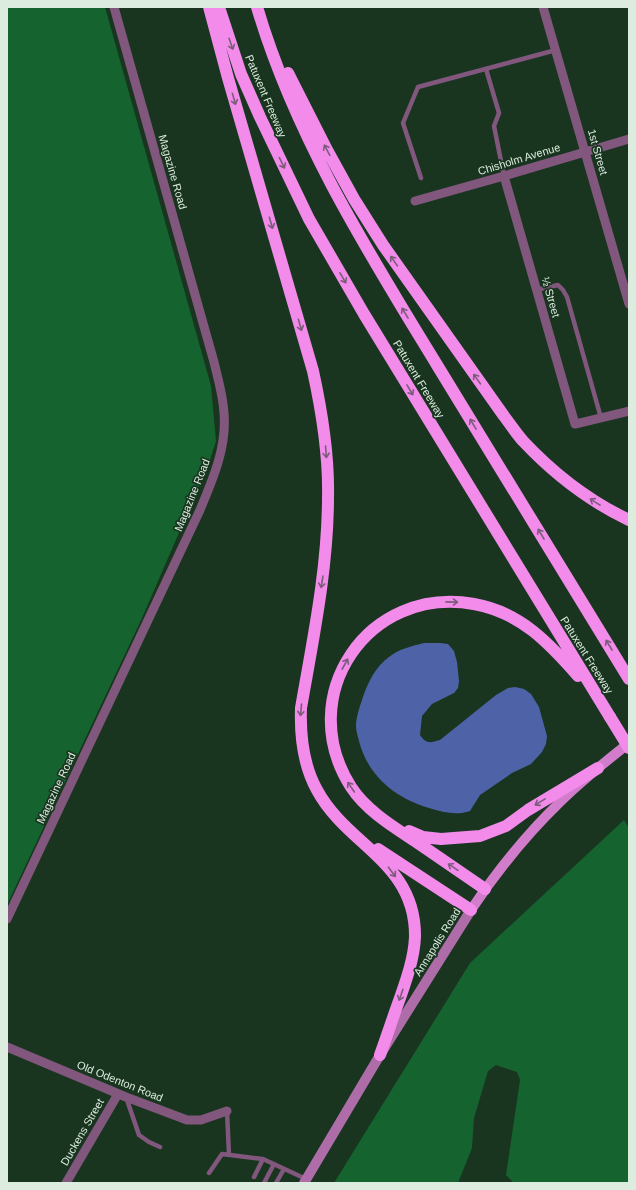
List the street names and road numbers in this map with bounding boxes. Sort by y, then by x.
street label: Patuxent Freeway [243,53,289,140]
street label: 1st Street [586,128,610,176]
street label: Magazine Road [157,133,189,211]
street label: Chisholm Avenue [476,141,562,177]
street label: ½ Street [540,275,562,319]
street label: Patuxent Freeway [391,338,447,421]
street label: Magazine Road [172,457,212,533]
street label: Patuxent Freeway [558,614,616,696]
street label: Magazine Road [34,751,78,825]
street label: Annapolis Road [411,906,463,978]
street label: Old Odenton Road [75,1058,165,1104]
street label: Duckens Street [58,1096,106,1168]

